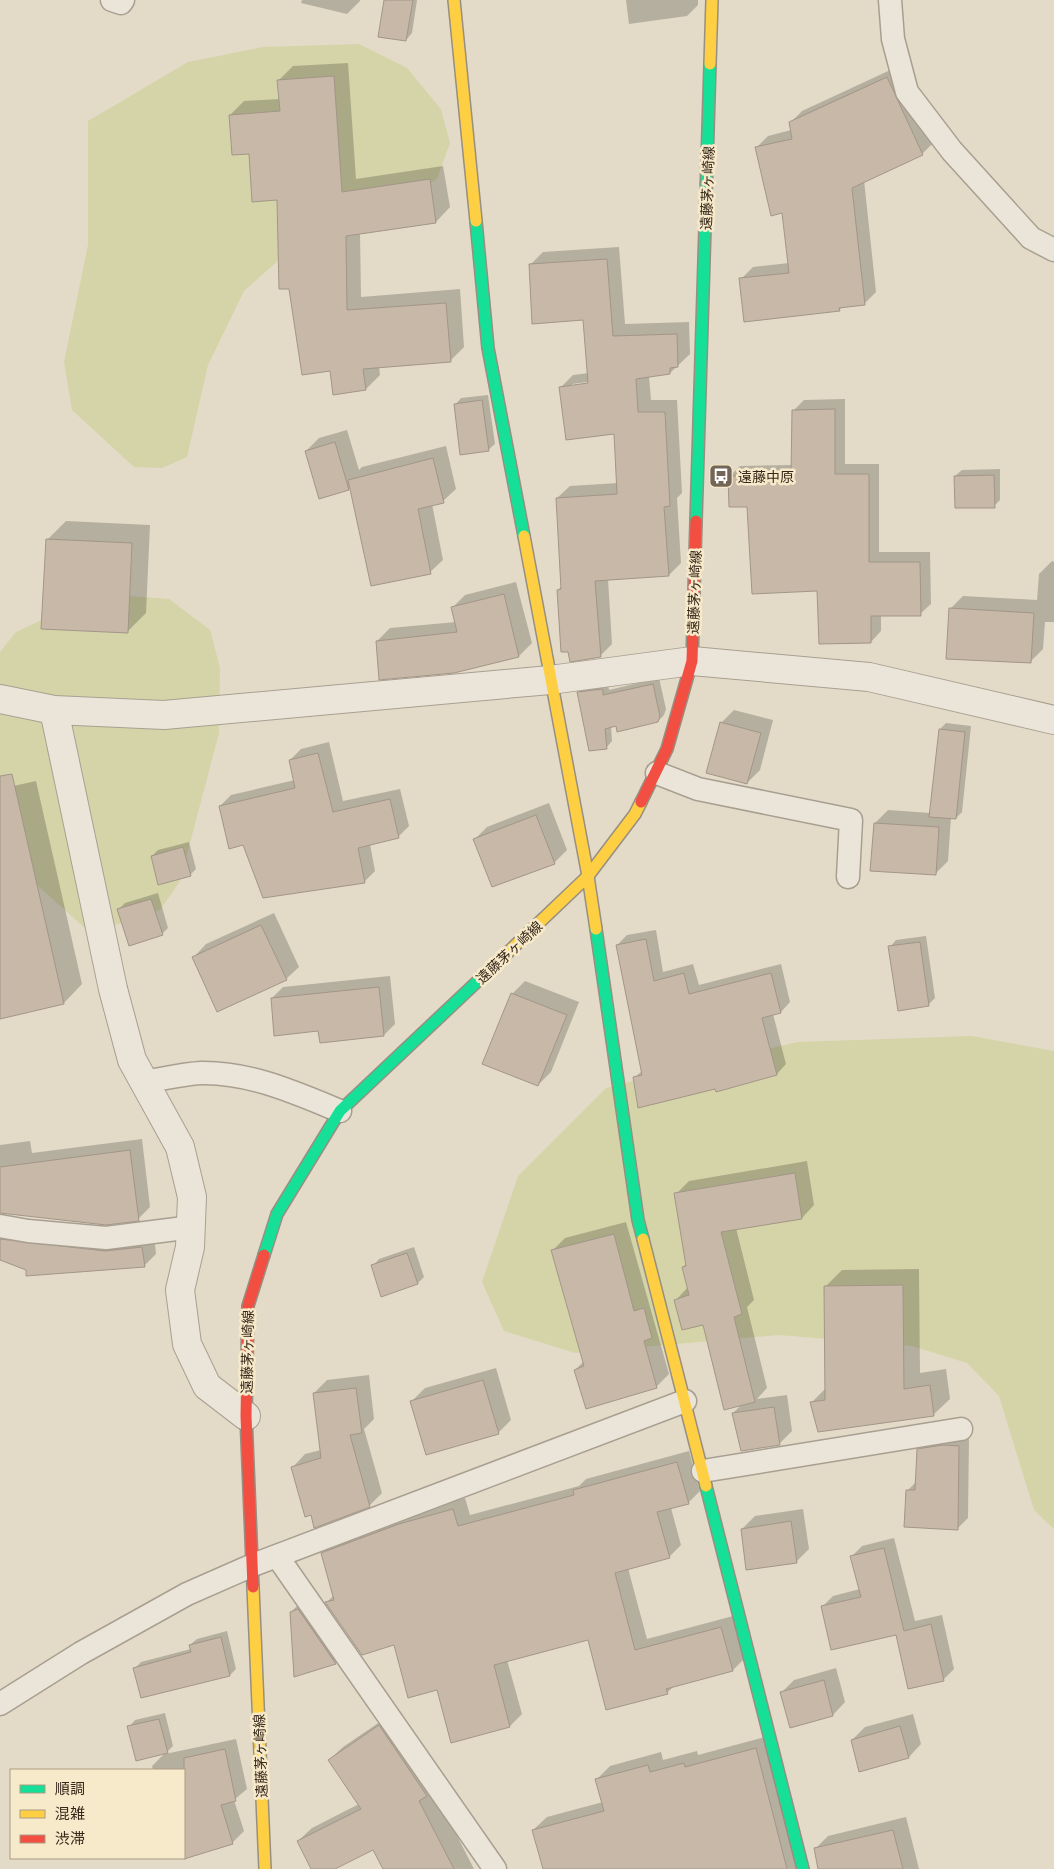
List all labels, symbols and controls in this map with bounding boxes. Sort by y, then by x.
street label: 遠藤茅ヶ崎線 [696,146,718,230]
bus stop icon: 遠藤中原 [708,463,734,489]
place label: 遠藤中原 [738,467,794,486]
street label: 遠藤茅ヶ崎線 [683,550,705,634]
street label: 遠藤茅ヶ崎線 [472,916,546,988]
street label: 遠藤茅ヶ崎線 [237,1310,257,1394]
street label: 遠藤茅ヶ崎線 [249,1714,271,1798]
legend [10,1769,185,1859]
text: 順調 [55,1778,85,1798]
text: 混雑 [55,1803,85,1823]
text: 渋滞 [55,1828,85,1848]

